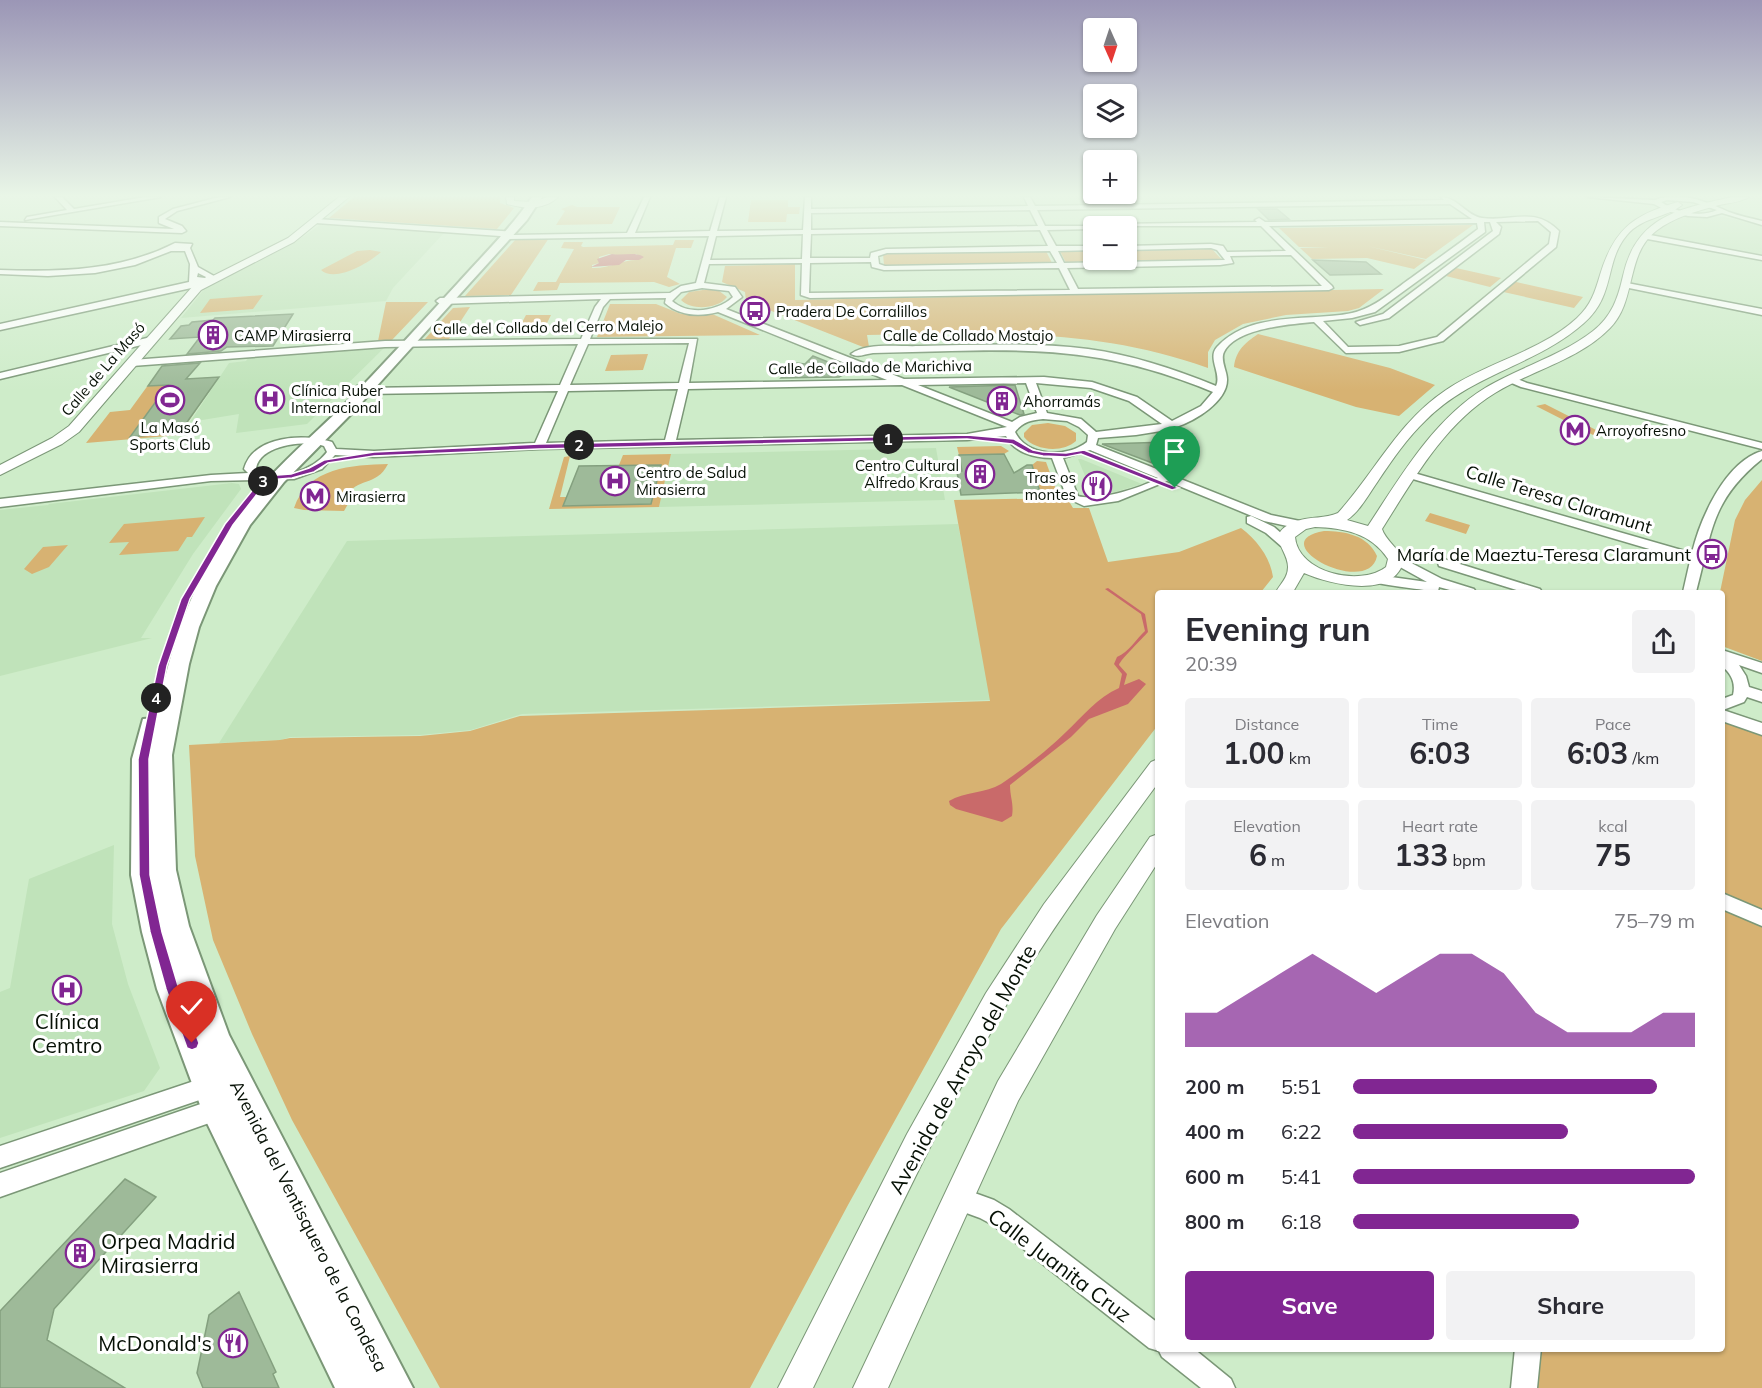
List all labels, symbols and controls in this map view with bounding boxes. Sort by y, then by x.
north arrow [1083,18,1137,72]
map controls [1083,18,1137,270]
button: layers [1083,84,1137,138]
button: + [1083,150,1137,204]
button: − [1083,216,1137,270]
bus stop icon: Pradera De Corralillos [739,295,771,327]
place label: Pradera De Corralillos [776,302,927,321]
street label: Calle del Collado del Cerro Malejo [433,315,663,339]
street label: Calle de La Masó [57,318,149,420]
building icon: CAMP Mirasierra [197,319,229,351]
place label: CAMP Mirasierra [234,326,351,345]
street label: Calle de Collado Mostajo [883,326,1053,345]
street label: Calle de Collado de Marichiva [768,356,972,378]
place label: Clínica Ruber Internacional [291,381,383,417]
hospital icon: Clínica Ruber Internacional [254,383,286,415]
sports icon: La Masó Sports Club [154,384,186,416]
building icon: Ahorramás [986,385,1018,417]
place label: Ahorramás [1023,392,1101,411]
metro station icon: Arroyofresno [1559,414,1591,446]
place label: La Masó Sports Club [130,418,210,454]
place label: Arroyofresno [1596,421,1686,440]
pin: 1 [873,424,903,454]
pin [1149,426,1200,488]
text: 1 [883,429,893,449]
pin: 2 [564,430,594,460]
text: 2 [574,435,584,455]
icon: arrive [1158,435,1191,468]
place label: Centro Cultural Alfredo Kraus [855,456,959,492]
building icon: Centro Cultural Alfredo Kraus [964,458,996,490]
street label: Calle Teresa Claramunt [1463,460,1655,538]
place label: Centro de Salud Mirasierra [636,463,746,499]
hospital icon: Centro de Salud Mirasierra [599,465,631,497]
pin: 3 [248,466,278,496]
place label: Tras os montes [1025,468,1076,504]
restaurant icon: Tras os montes [1081,470,1113,502]
text: 3 [258,471,268,491]
metro station icon: Mirasierra [299,480,331,512]
place label: Mirasierra [336,487,406,506]
bus stop icon: María de Maeztu-Teresa Claramunt [1696,538,1728,570]
place label: María de Maeztu-Teresa Claramunt [1397,543,1691,566]
text: Evening run [1185,608,1371,649]
button: share [1632,610,1695,673]
text: 20:39 [1185,651,1238,676]
pin: 4 [141,683,171,713]
text: 4 [151,688,161,708]
text: Distance [1235,714,1299,734]
text: Time [1422,714,1458,734]
text: Pace [1595,714,1631,734]
text: 1.00 [1223,734,1284,772]
text: 6:03 [1409,734,1471,772]
text: 6:03 [1567,734,1628,772]
text: km [1284,748,1311,768]
text: /km [1628,748,1659,768]
text: Elevation [1233,816,1301,836]
text: Heart rate [1402,816,1478,836]
text: kcal [1598,816,1628,836]
text: 6 [1249,836,1267,874]
text: 133 [1394,836,1448,874]
text: 75 [1595,836,1631,874]
text: m [1267,850,1285,870]
text: bpm [1448,850,1486,870]
text: Elevation [1185,908,1270,933]
text: 75–79 m [1614,908,1695,933]
street label: Avenida de Arroyo del Monte [882,940,1042,1198]
hospital icon: Clínica Cemtro [51,974,83,1006]
pin [166,981,217,1043]
icon: check [175,990,208,1023]
place label: Clínica Cemtro [32,1008,102,1058]
text: 200 m [1185,1074,1244,1099]
text: 5:51 [1281,1074,1322,1099]
street label: Avenida del Ventisquero de la Condesa [225,1076,393,1376]
text: 400 m [1185,1119,1244,1144]
text: 6:22 [1281,1119,1322,1144]
text: 600 m [1185,1164,1244,1189]
text: 5:41 [1281,1164,1322,1189]
street label: Calle Juanita Cruz [983,1203,1137,1327]
text: 800 m [1185,1209,1244,1234]
text: 6:18 [1281,1209,1322,1234]
place label: Orpea Madrid Mirasierra [101,1228,235,1278]
building icon: Orpea Madrid Mirasierra [64,1237,96,1269]
button: Save [1185,1271,1434,1340]
button: Share [1446,1271,1695,1340]
restaurant icon: McDonald's [217,1327,249,1359]
place label: McDonald's [98,1330,212,1356]

